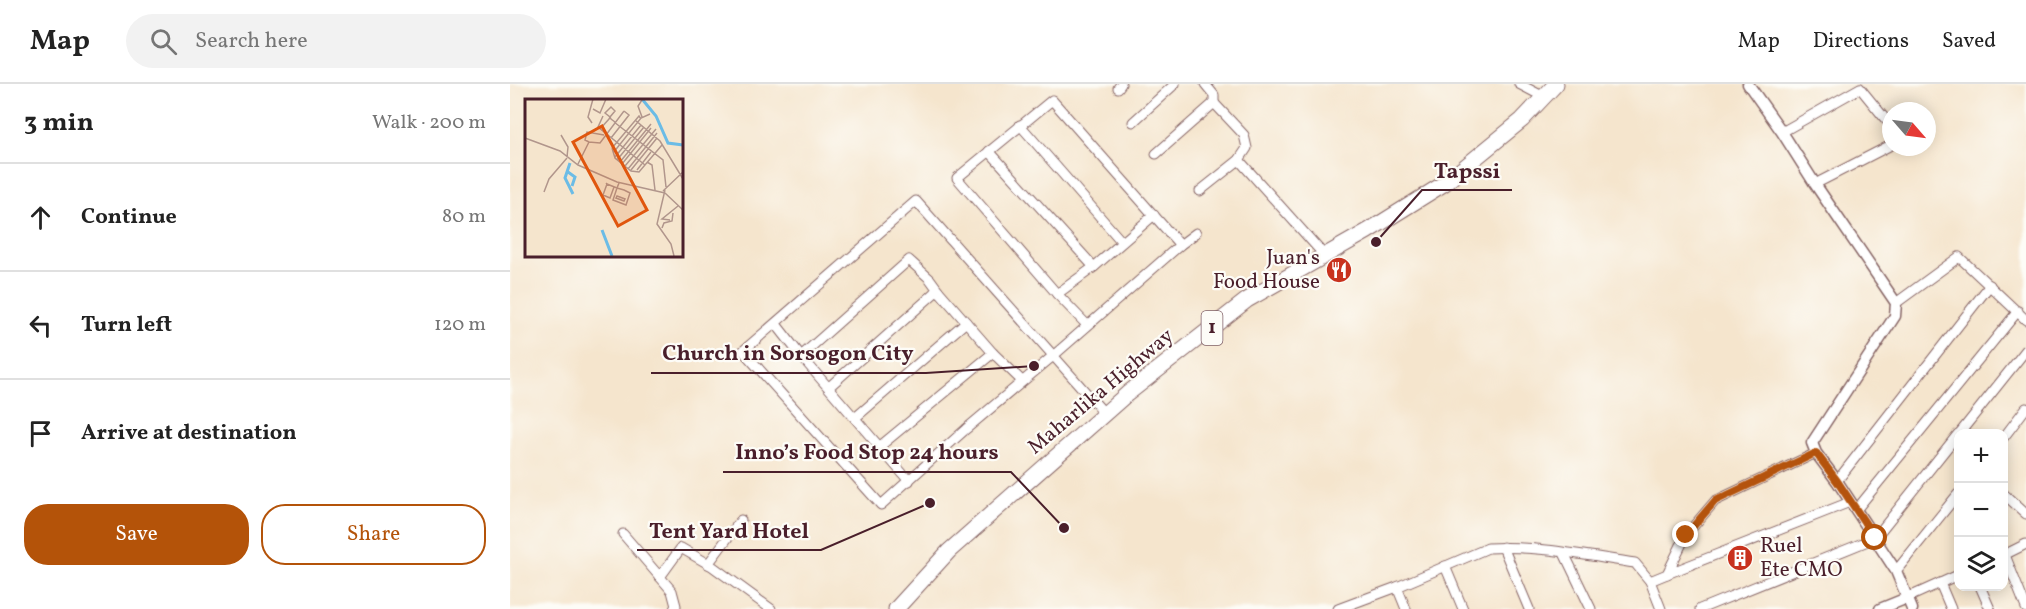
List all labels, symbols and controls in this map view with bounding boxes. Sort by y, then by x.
search box [126,14,546,68]
text: Map [30,22,90,61]
icon: search [147,25,180,58]
text: Search here [195,26,308,57]
text: Map [1738,27,1780,56]
text: Directions [1813,27,1909,56]
text: Saved [1942,27,1996,56]
inset map [525,99,682,256]
north arrow [1882,102,1936,156]
text: 3 min [24,105,94,141]
text: Walk · 200 m [372,109,486,137]
callout: Tapssi [1422,150,1512,190]
text: Tapssi [1434,157,1501,188]
icon: ahead [24,201,57,234]
text: Continue [81,202,177,233]
text: 80 m [442,203,486,231]
place label: Juan's Food House [1213,244,1320,297]
restaurant icon: Juan's Food House [1324,255,1354,285]
icon: left [24,309,57,342]
text: Turn left [81,310,172,341]
text: 120 m [434,311,486,339]
road number: 1 [1202,311,1222,345]
street label: Maharlika Highway [1022,322,1181,462]
callout: Church in Sorsogon City [651,333,926,373]
text: Church in Sorsogon City [662,339,914,370]
icon: arrive [24,417,57,450]
text: Arrive at destination [81,418,297,449]
map controls [1954,429,2008,591]
button: + [1954,429,2008,483]
callout: Inno’s Food Stop 24 hours [723,432,1011,472]
text: Inno’s Food Stop 24 hours [735,438,999,469]
button: − [1954,483,2008,537]
button: Save [24,504,249,565]
button: Share [261,504,486,565]
callout: Tent Yard Hotel [637,510,821,550]
text: Tent Yard Hotel [649,517,809,548]
route end [1672,521,1698,547]
route start [1861,524,1887,550]
place label: Ruel Ete CMO [1760,532,1843,585]
button: layers [1954,537,2008,591]
building icon: Ruel Ete CMO [1725,543,1755,573]

